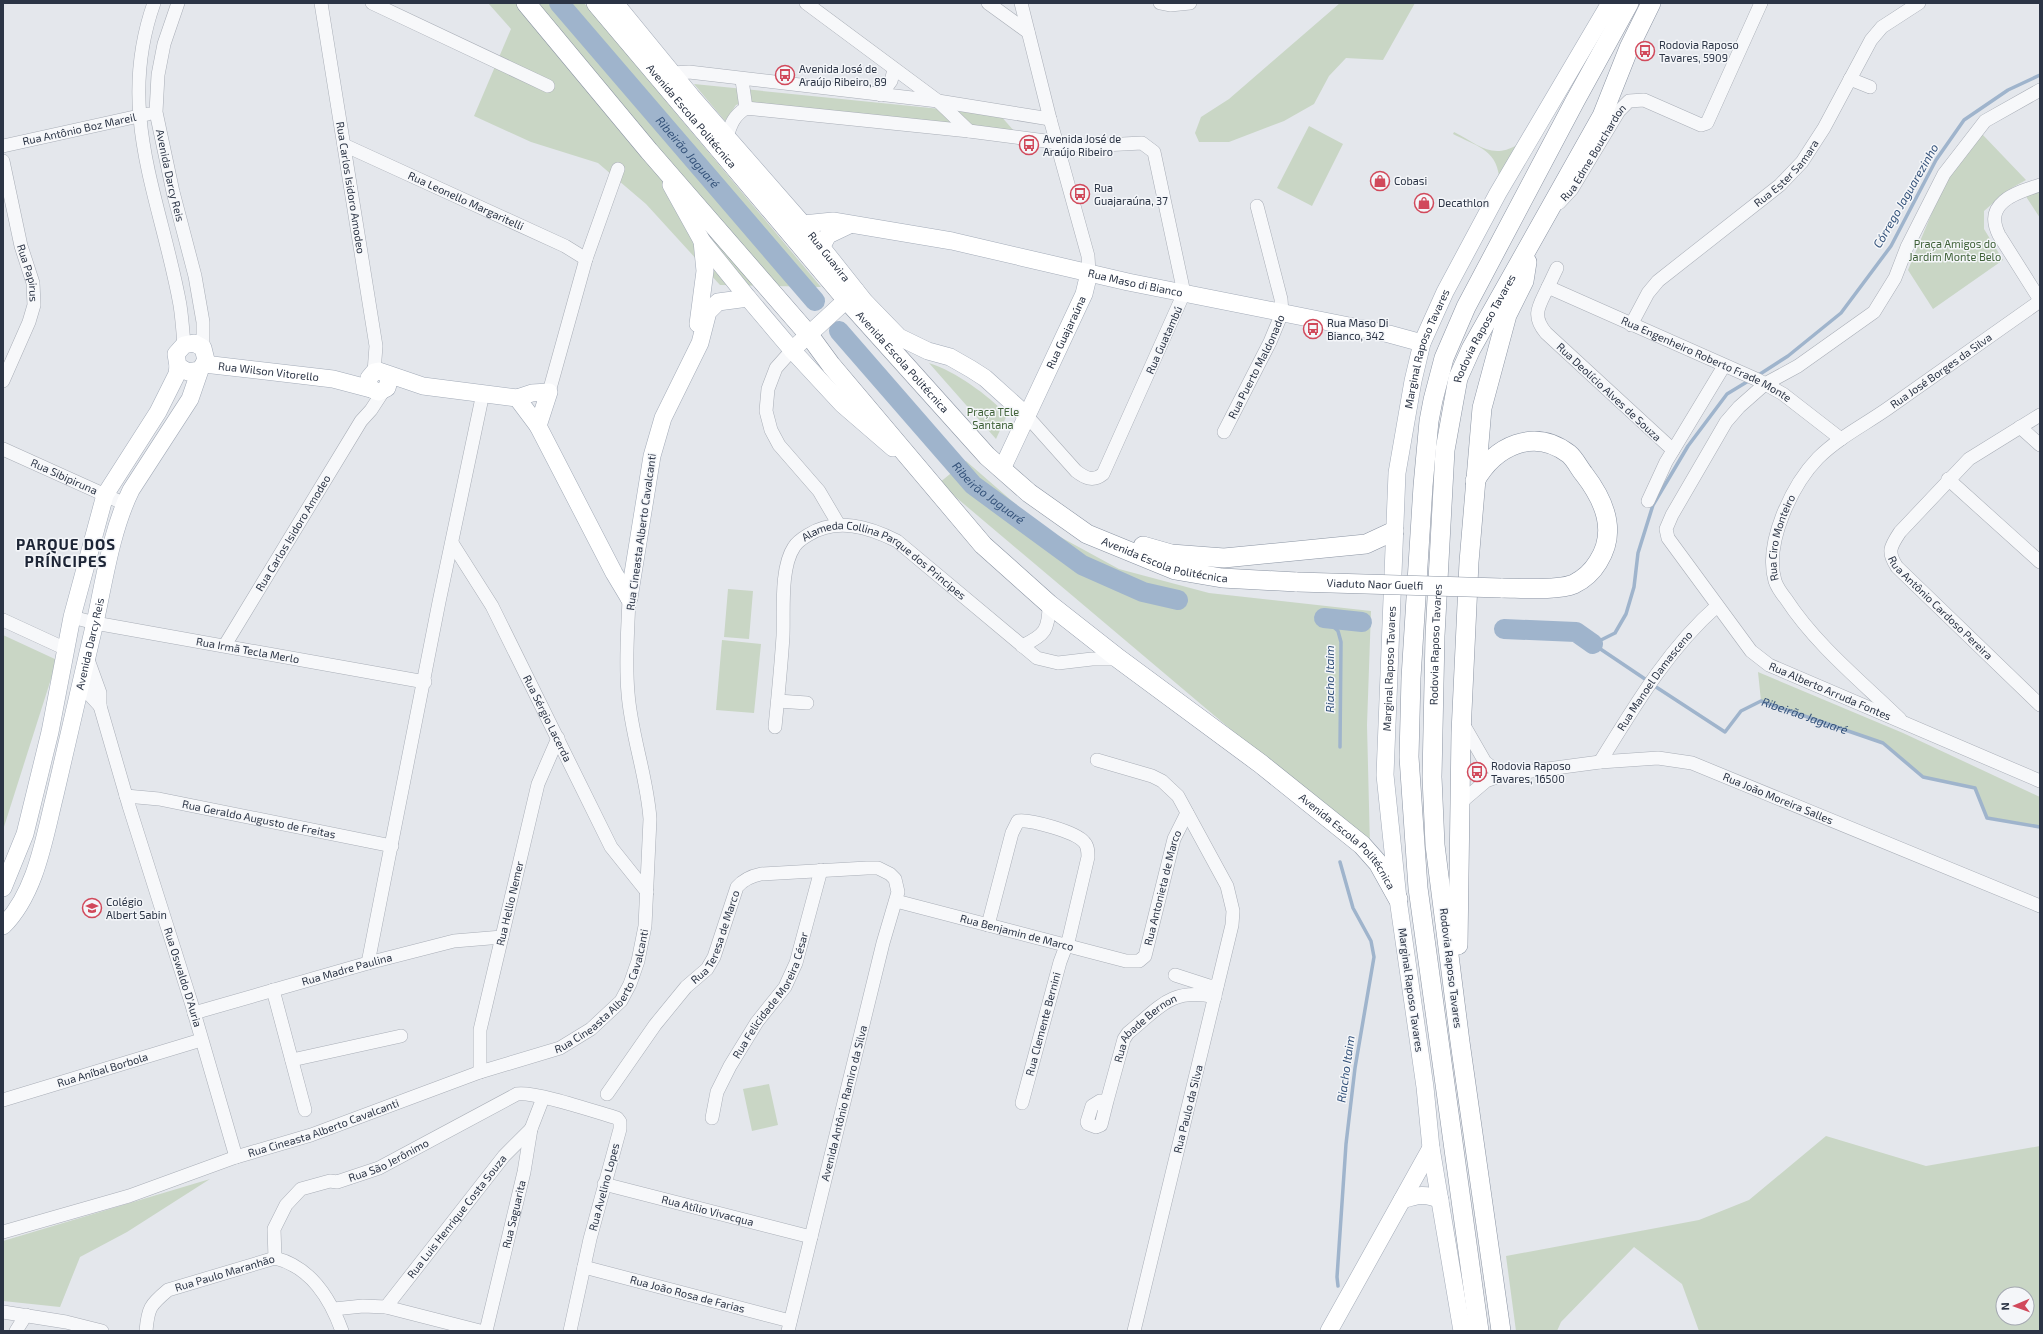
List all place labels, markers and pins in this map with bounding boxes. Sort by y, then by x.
place label: Rodovia Raposo Tavares, 5909 [1659,38,1739,64]
bus stop icon: Rodovia Raposo Tavares, 5909 [1634,40,1656,62]
place label: Avenida José de Araújo Ribeiro, 89 [799,62,887,89]
bus stop icon: Avenida José de Araújo Ribeiro, 89 [774,64,796,86]
place label: Avenida José de Araújo Ribeiro [1043,132,1121,159]
bus stop icon: Avenida José de Araújo Ribeiro [1018,134,1040,156]
shop icon: Cobasi [1369,170,1391,192]
place label: Cobasi [1394,174,1427,187]
place label: Rua Guajaraúna, 37 [1094,181,1168,208]
bus stop icon: Rua Guajaraúna, 37 [1069,183,1091,205]
shop icon: Decathlon [1413,192,1435,214]
place label: Decathlon [1438,196,1489,209]
place label: Rua Maso Di Bianco, 342 [1327,316,1389,342]
bus stop icon: Rua Maso Di Bianco, 342 [1302,318,1324,340]
place label: Rodovia Raposo Tavares, 16500 [1491,759,1571,785]
bus stop icon: Rodovia Raposo Tavares, 16500 [1466,761,1488,783]
place label: Colégio Albert Sabin [106,895,167,921]
school or university icon: Colégio Albert Sabin [81,897,103,919]

